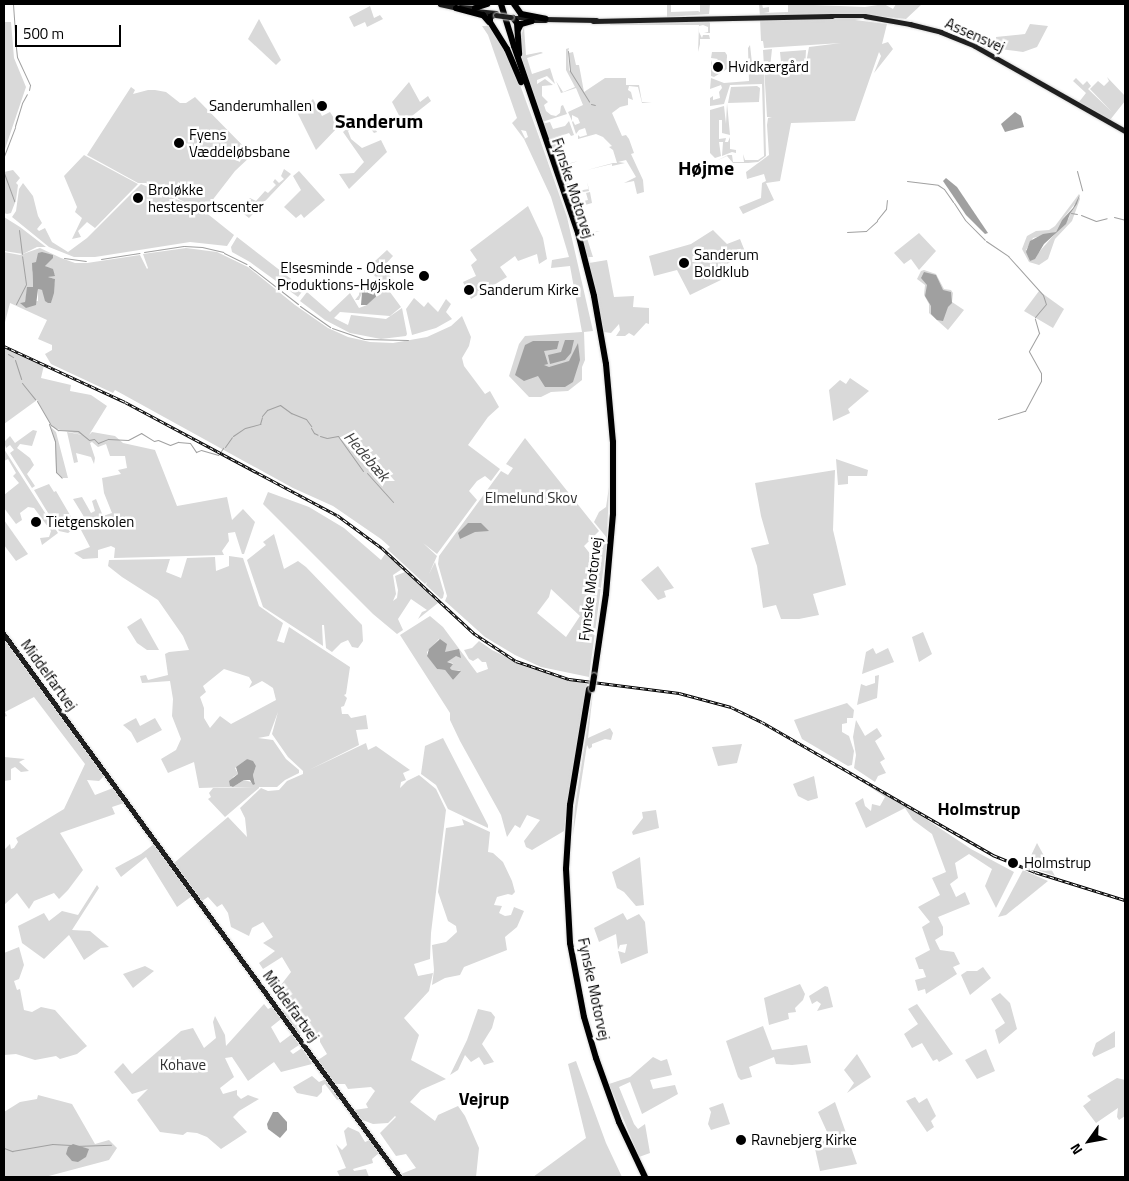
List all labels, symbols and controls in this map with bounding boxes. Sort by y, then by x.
street label: Assensvej [942,14,1008,56]
scale bar [18,15,124,47]
text: 500 m [23,22,64,45]
place label: Hvidkærgård [728,58,809,76]
marker: Hvidkærgård [712,61,724,73]
place label: Sanderumhallen [209,97,312,115]
marker: Sanderumhallen [316,100,328,112]
district label: Sanderum [335,108,423,132]
place label: Fyens Væddeløbsbane [189,125,290,160]
street label: Fynske Motorvej [548,136,598,240]
marker: Fyens Væddeløbsbane [173,137,185,149]
district label: Højme [678,155,734,179]
place label: Broløkke hestesportscenter [148,180,264,215]
marker: Broløkke hestesportscenter [132,192,144,204]
place label: Sanderum Boldklub [694,245,759,280]
marker: Sanderum Boldklub [678,257,690,269]
place label: Elsesminde - Odense Produktions-Højskole [277,258,414,293]
marker: Elsesminde - Odense Produktions-Højskole [418,270,430,282]
place label: Sanderum Kirke [479,281,579,299]
marker: Sanderum Kirke [463,284,475,296]
water label: Hedebæk [340,427,394,485]
park label: Elmelund Skov [485,489,577,507]
place label: Tietgenskolen [46,513,134,531]
marker: Tietgenskolen [30,516,42,528]
street label: Fynske Motorvej [575,536,605,642]
street label: Middelfartvej [17,636,81,714]
district label: Holmstrup [937,798,1021,820]
place label: Holmstrup [1024,854,1091,872]
marker: Holmstrup [1006,856,1020,870]
street label: Fynske Motorvej [574,936,614,1042]
street label: Middelfartvej [259,967,323,1045]
park label: Kohave [160,1056,206,1074]
district label: Vejrup [459,1088,509,1110]
north arrow [1064,1116,1114,1166]
place label: Ravnebjerg Kirke [751,1131,857,1149]
marker: Ravnebjerg Kirke [735,1134,747,1146]
text: N [1064,1140,1087,1159]

